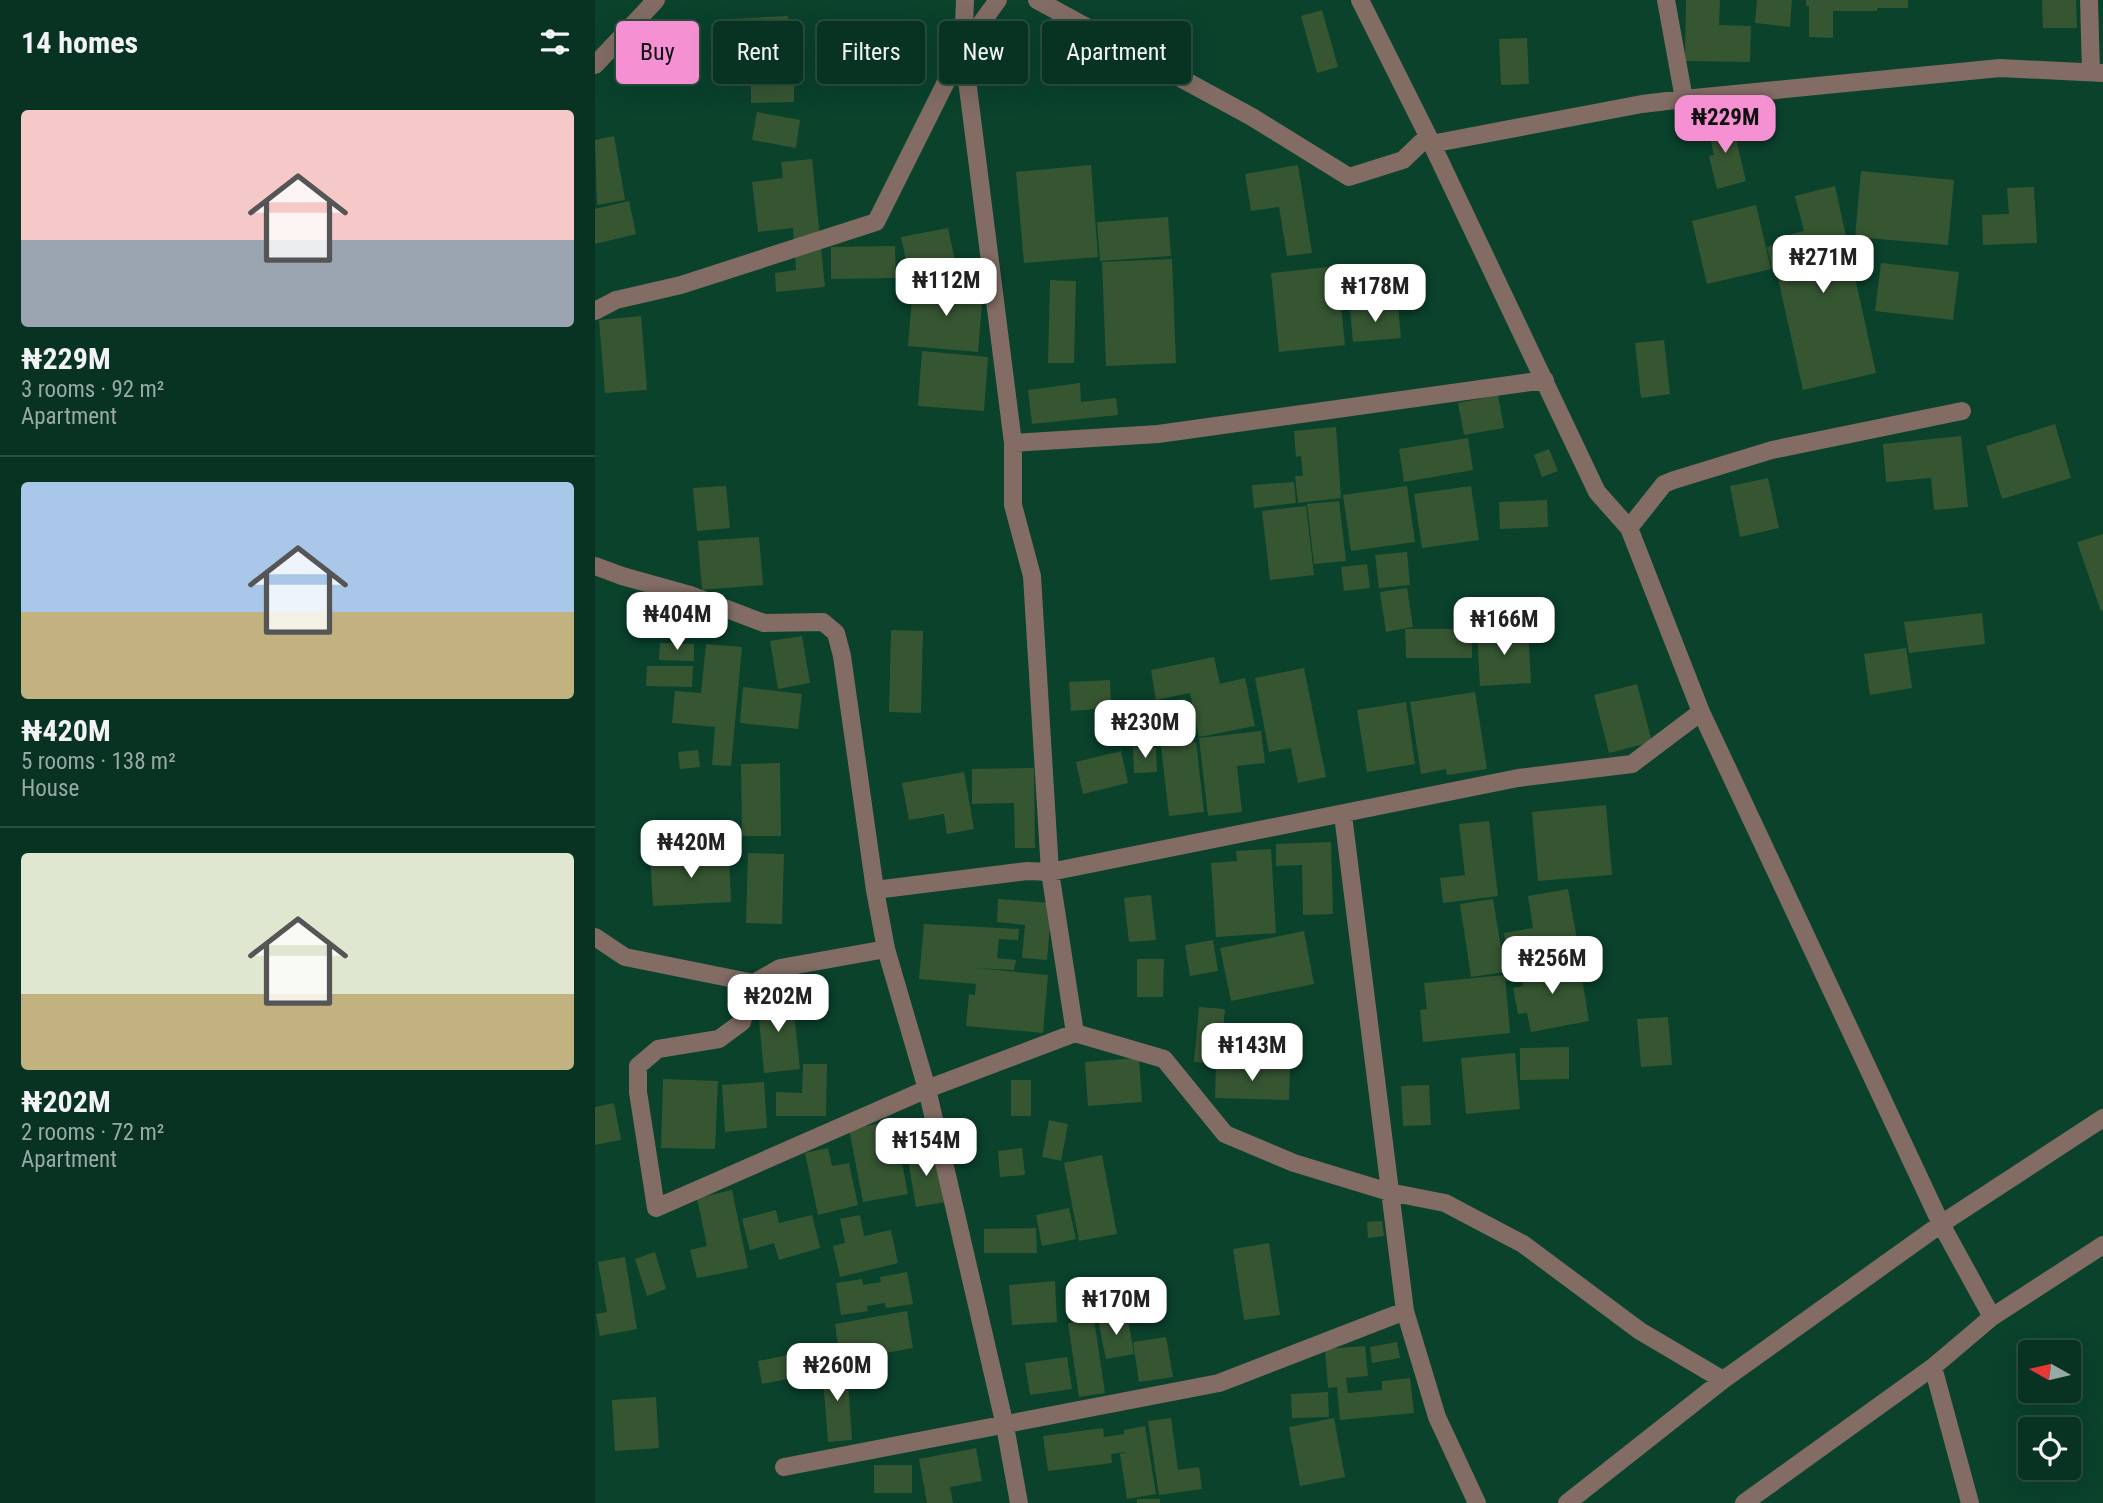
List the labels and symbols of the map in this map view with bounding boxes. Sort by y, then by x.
pin: ₦229M [1676,96,1774,155]
pin: ₦271M [1774,236,1872,295]
pin: ₦112M [897,258,995,318]
pin: ₦178M [1326,264,1424,324]
pin: ₦404M [628,592,726,652]
pin: ₦166M [1455,598,1553,657]
pin: ₦230M [1096,700,1194,760]
pin: ₦420M [642,820,740,880]
pin: ₦256M [1503,936,1601,996]
pin: ₦202M [729,974,827,1034]
pin: ₦143M [1203,1024,1301,1083]
pin: ₦154M [877,1118,975,1178]
pin: ₦170M [1067,1278,1165,1337]
north arrow [2018,1340,2081,1404]
pin: ₦260M [788,1344,886,1403]

